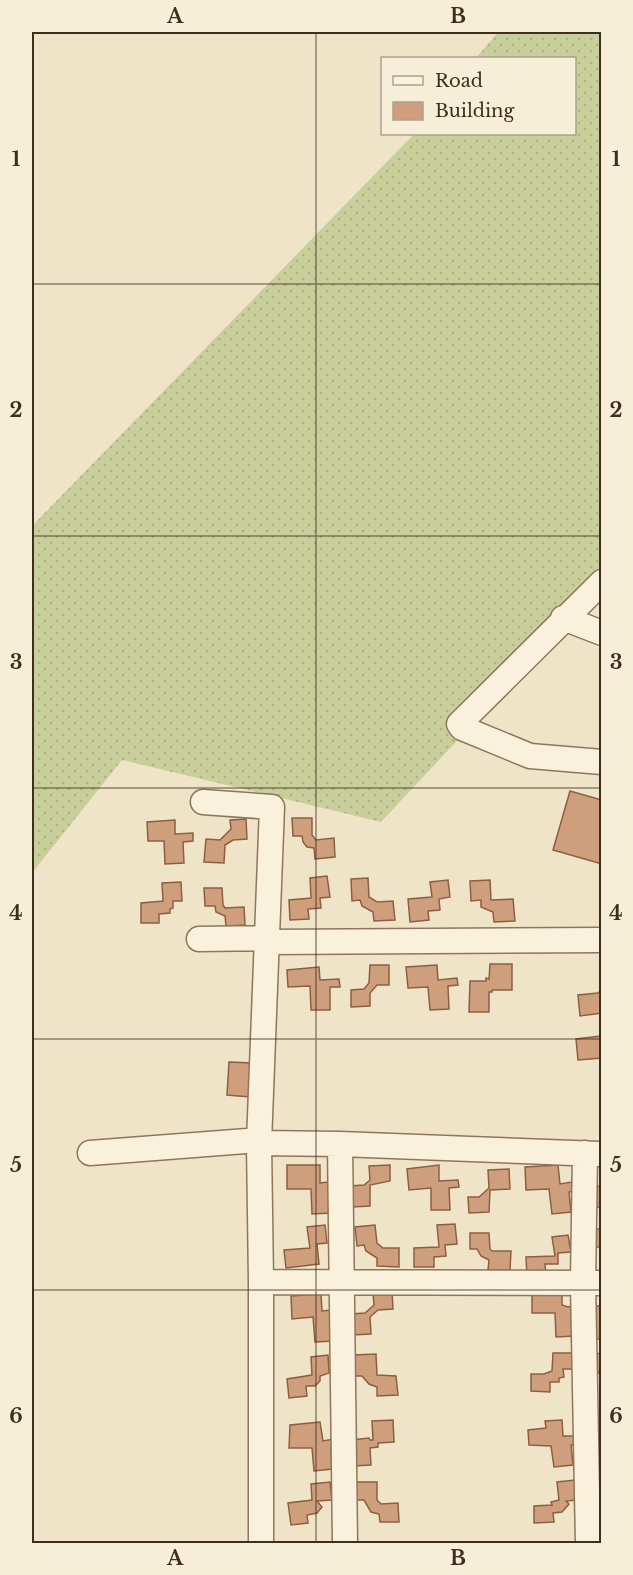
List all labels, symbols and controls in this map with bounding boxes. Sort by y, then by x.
text: A [166,4,184,28]
text: B [450,4,466,28]
legend [381,57,576,135]
text: Road [435,70,483,92]
text: Building [435,100,514,122]
text: 1 [12,147,21,171]
text: 1 [612,147,621,171]
text: 2 [9,398,23,422]
text: 2 [609,398,623,422]
text: 3 [10,650,22,674]
text: 3 [610,650,622,674]
text: 4 [9,901,23,925]
text: 4 [609,901,623,925]
text: 5 [10,1153,22,1177]
text: 5 [610,1153,622,1177]
text: 6 [9,1404,23,1428]
text: 6 [609,1404,623,1428]
text: A [166,1546,184,1570]
text: B [450,1546,466,1570]

